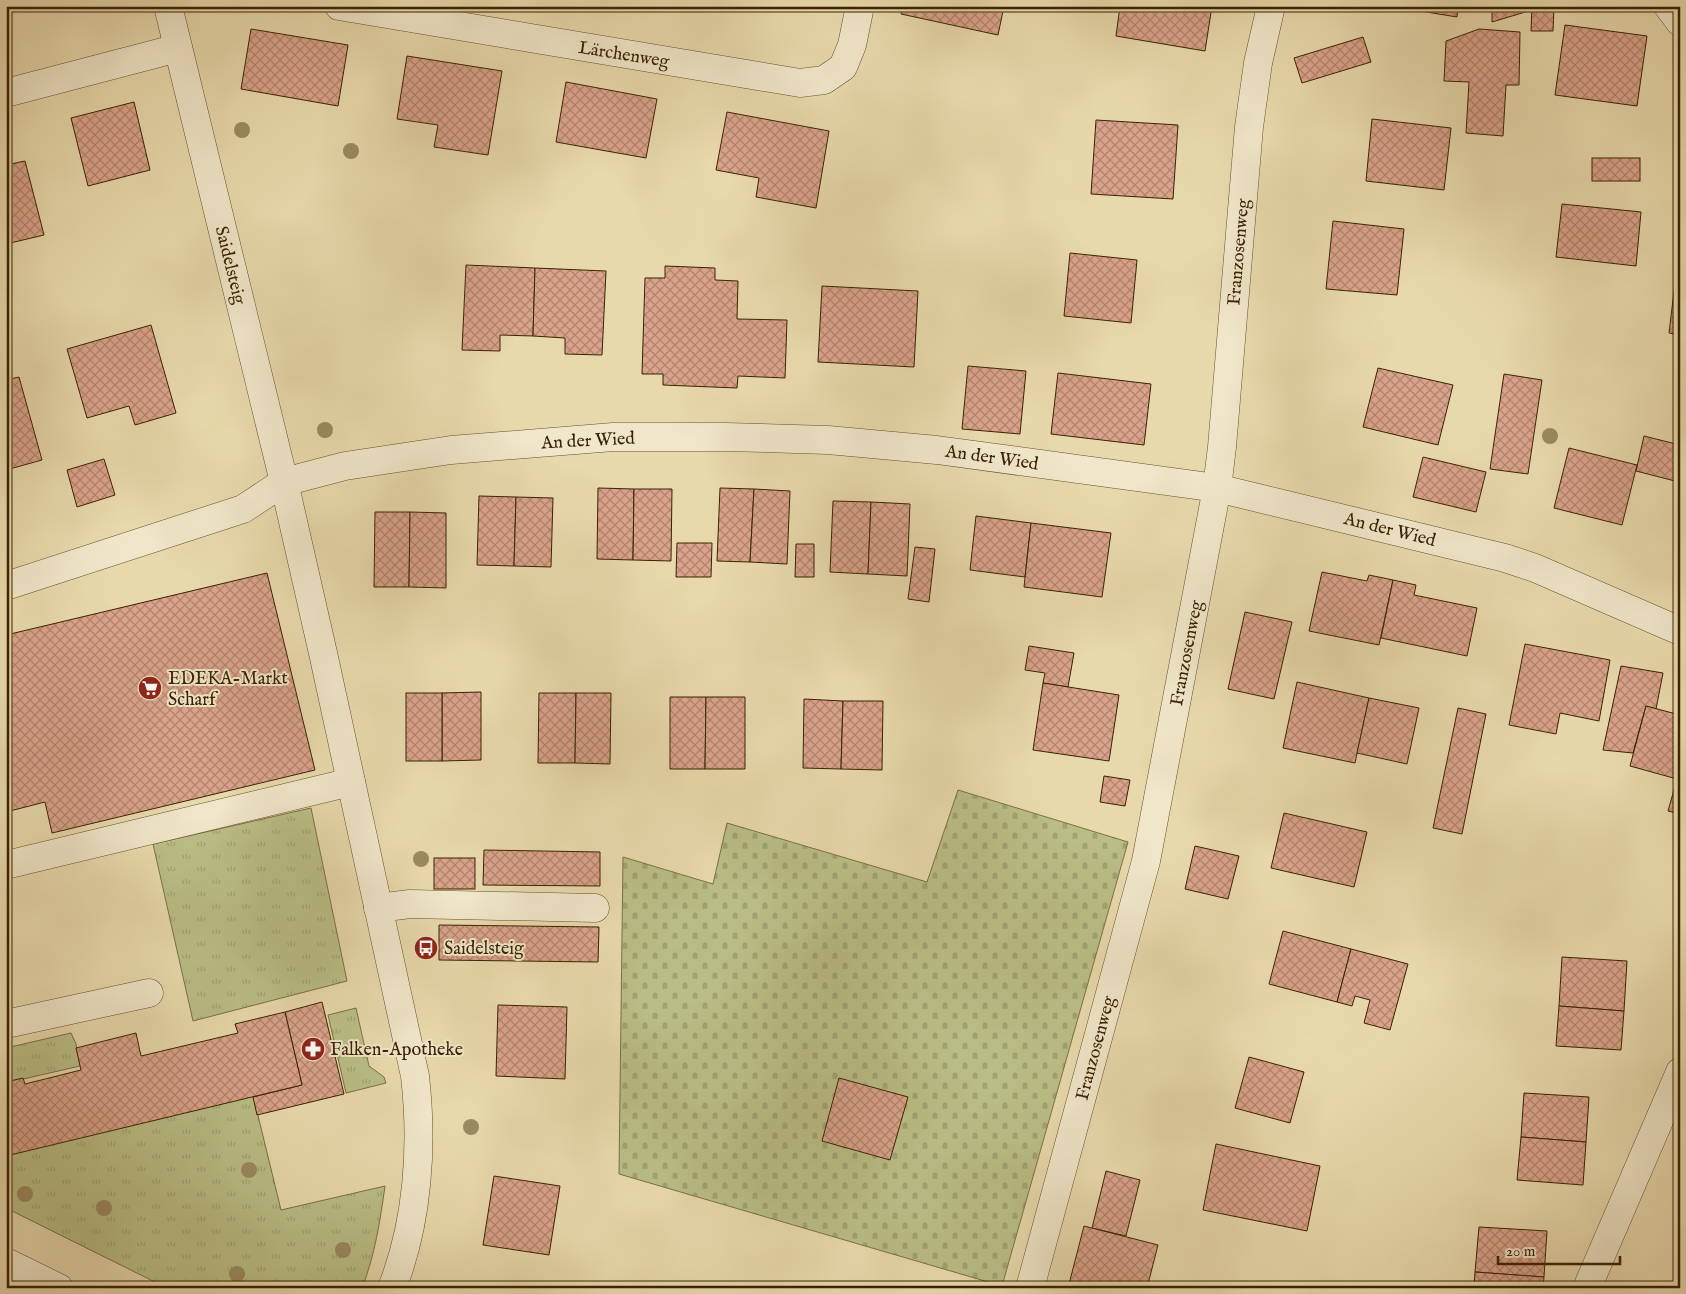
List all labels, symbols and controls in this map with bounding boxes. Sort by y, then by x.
street label: Lärchenweg [577,37,671,74]
street label: Franzosenweg [1223,198,1256,306]
street label: Saidelsteig [209,224,250,307]
street label: An der Wied [540,428,636,455]
street label: An der Wied [943,440,1040,476]
street label: An der Wied [1340,508,1438,553]
street label: Franzosenweg [1166,598,1209,708]
place label: EDEKA-Markt Scharf [168,668,288,712]
supermarket icon: EDEKA-Markt Scharf [137,675,163,701]
bus stop icon: Saidelsteig [413,935,439,961]
place label: Saidelsteig [444,938,524,961]
street label: Franzosenweg [1071,994,1121,1103]
pharmacy icon: Falken-Apotheke [300,1036,326,1062]
place label: Falken-Apotheke [330,1039,463,1062]
scale bar [1498,1234,1621,1266]
text: 20 m [1506,1242,1536,1261]

